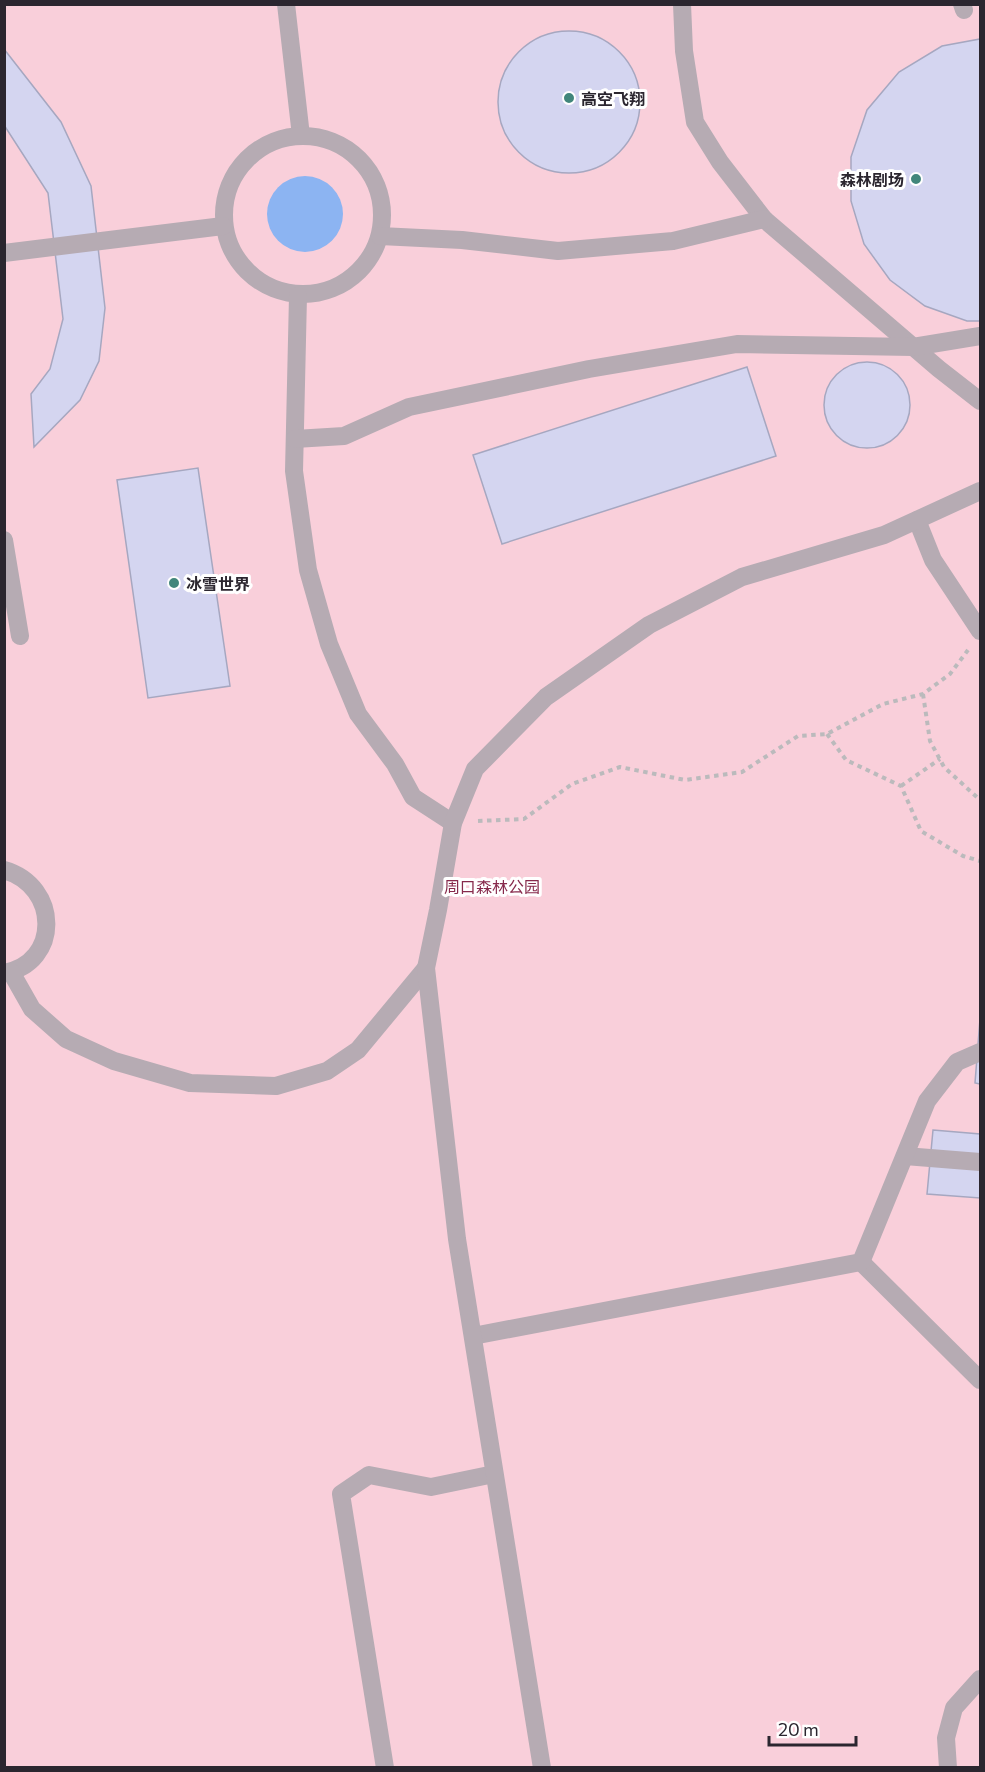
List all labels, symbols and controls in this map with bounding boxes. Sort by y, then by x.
place label: 高空飞翔 [581,89,645,108]
marker: 高空飞翔 [562,91,576,105]
place label: 森林剧场 [840,170,904,189]
marker: 森林剧场 [909,172,923,186]
place label: 冰雪世界 [186,574,250,593]
marker: 冰雪世界 [167,576,181,590]
park label: 周口森林公园 [444,877,540,896]
scale bar [769,1709,856,1747]
text: 20 m [778,1718,819,1740]

